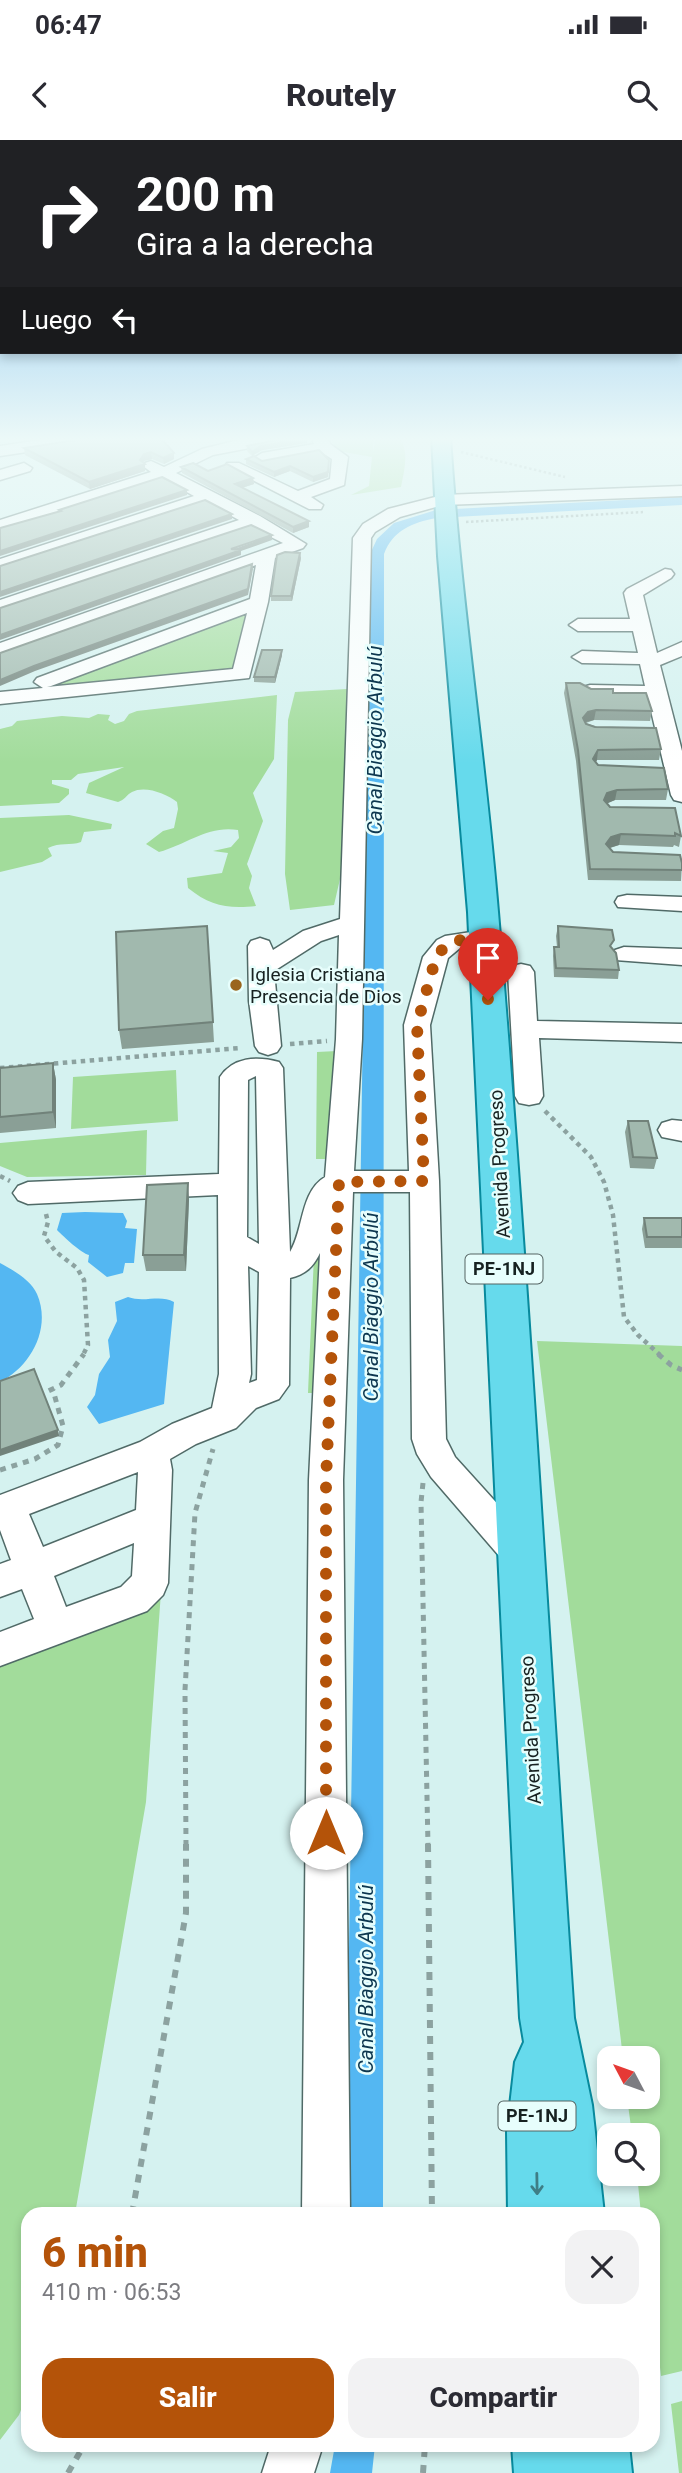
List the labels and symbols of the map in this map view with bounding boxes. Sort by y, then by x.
water label: Canal Biaggio Arbulú [363,645,387,835]
pin [458,928,518,1000]
place label: Iglesia Cristiana Presencia de Dios [250,963,402,1008]
marker: Iglesia Cristiana Presencia de Dios [228,977,244,993]
street label: Avenida Progreso [484,1089,515,1239]
water label: Canal Biaggio Arbulú [359,1212,383,1402]
road number: PE-1NJ [466,1254,542,1284]
street label: Avenida Progreso [515,1655,546,1805]
position arrow [289,1796,363,1870]
water label: Canal Biaggio Arbulú [354,1884,378,2074]
north arrow [597,2046,660,2109]
road number: PE-1NJ [498,2102,576,2130]
one-way arrow [530,2172,543,2195]

